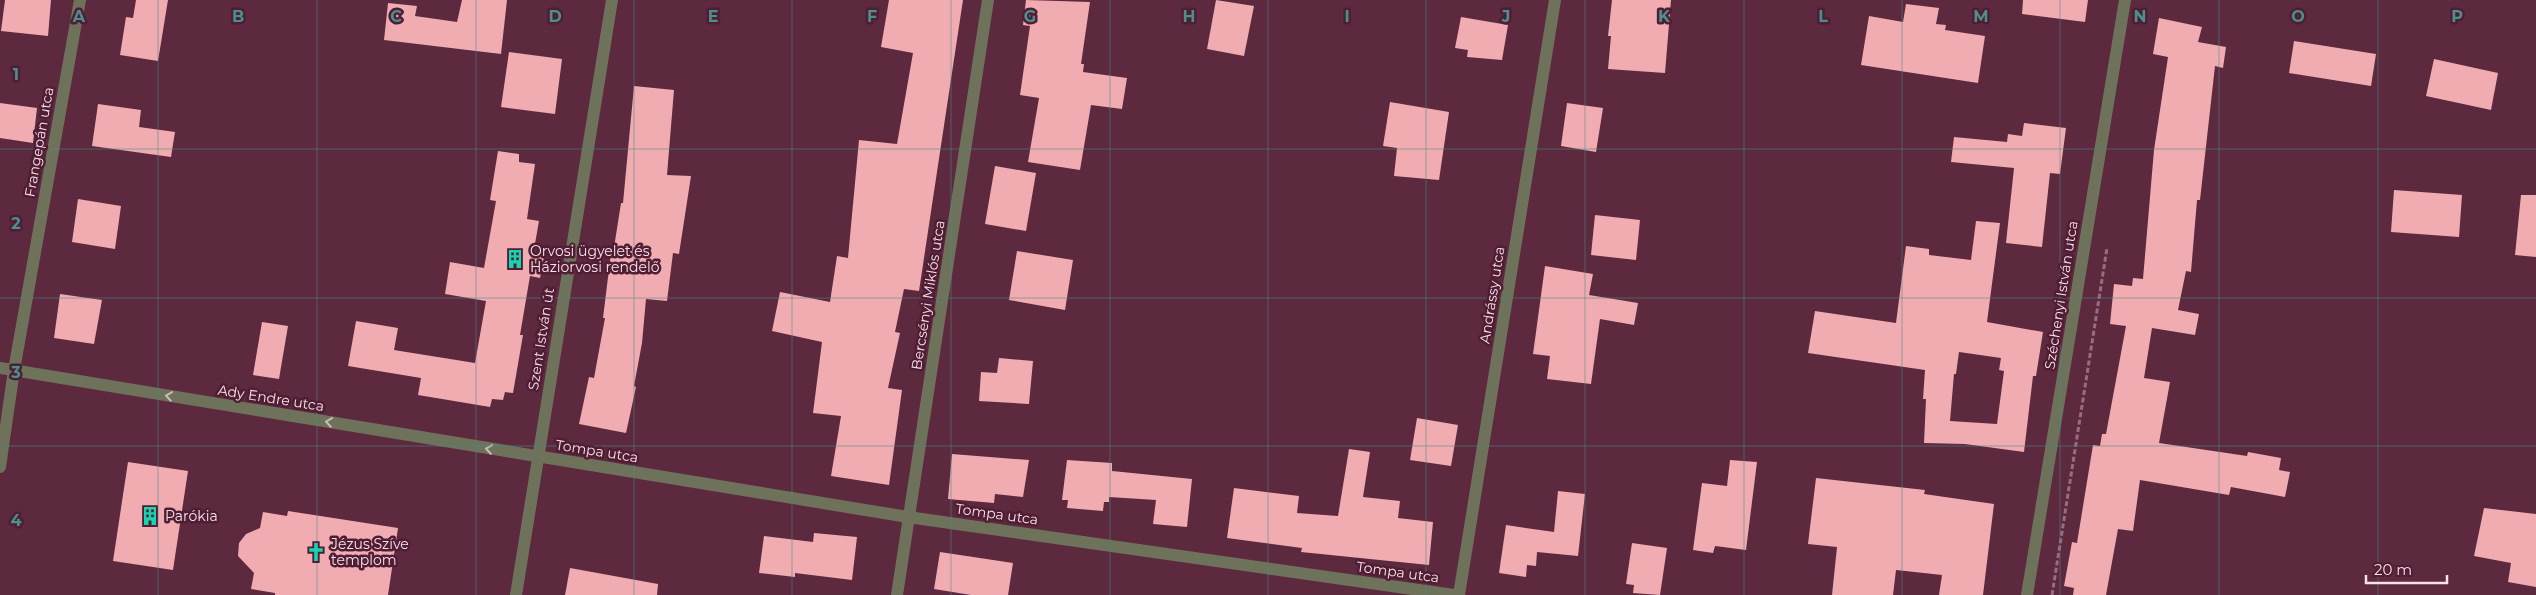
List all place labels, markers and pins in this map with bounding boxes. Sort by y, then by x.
place label: Orvosi ügyelet és Háziorvosi rendelő [530,242,660,276]
building icon: Orvosi ügyelet és Háziorvosi rendelő [504,248,526,270]
building icon: Parókia [139,505,161,527]
place label: Parókia [165,507,218,525]
place label: Jézus Szíve templom [330,535,409,569]
church icon: Jézus Szíve templom [305,541,327,563]

